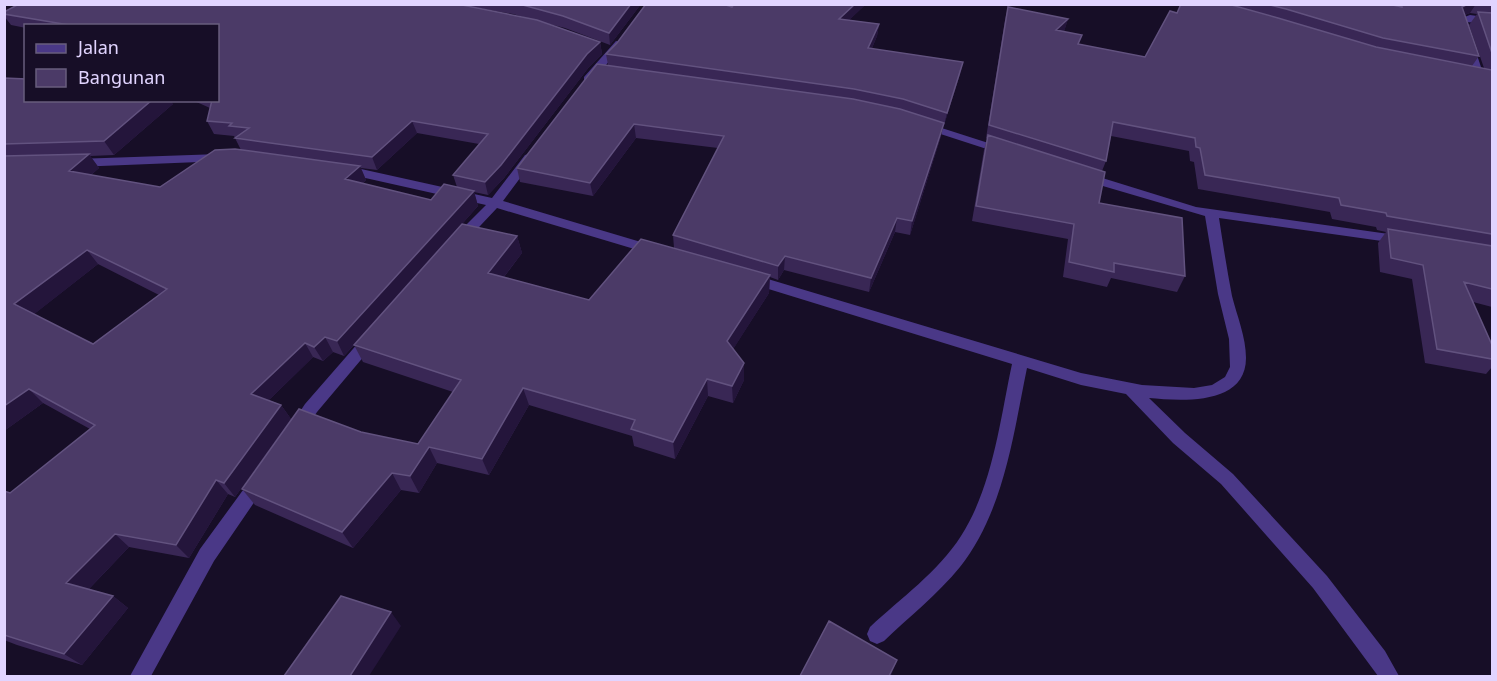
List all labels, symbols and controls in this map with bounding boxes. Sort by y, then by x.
legend [24,24,219,102]
text: Jalan [76,35,119,59]
text: Bangunan [78,65,165,89]

